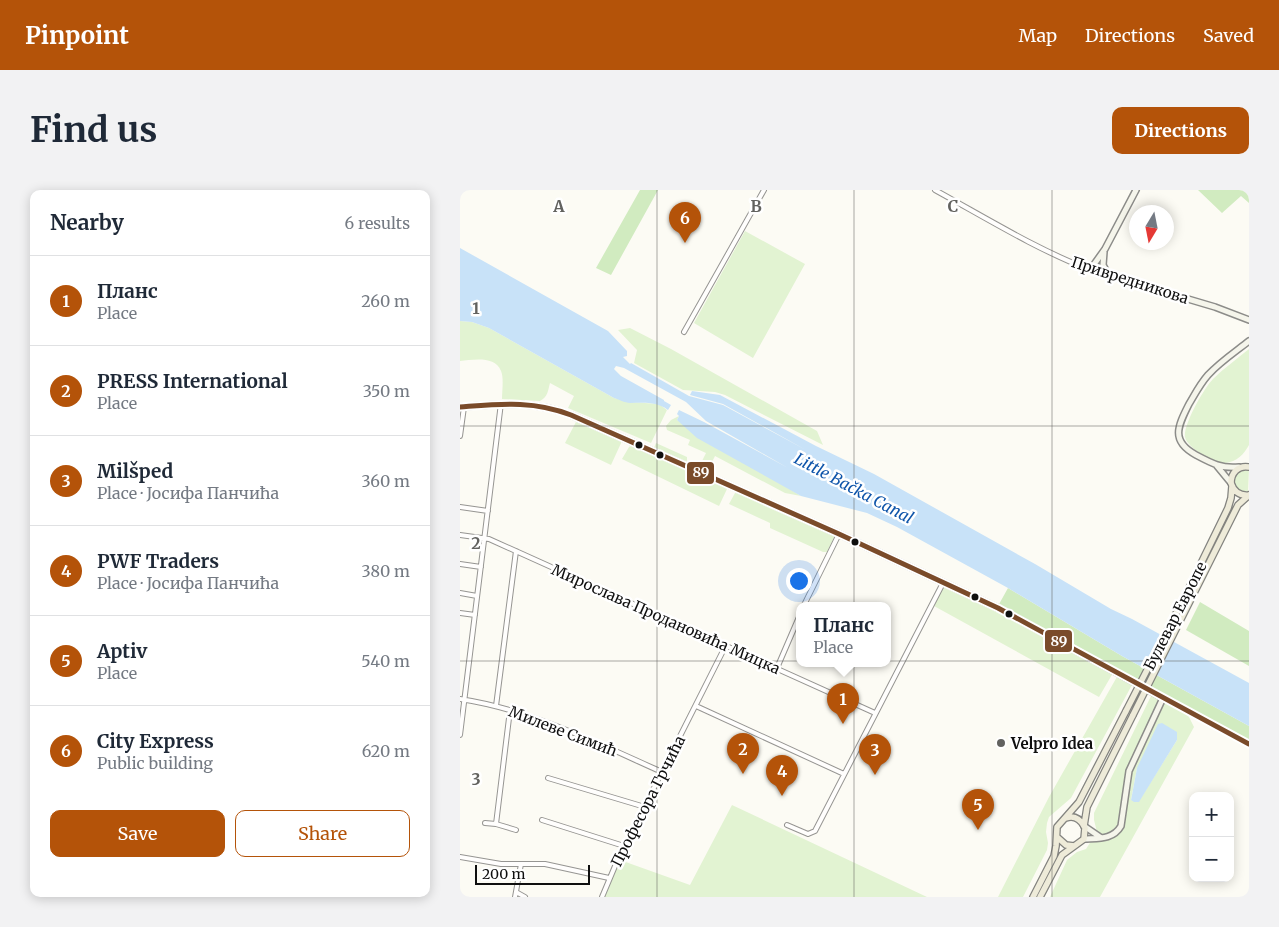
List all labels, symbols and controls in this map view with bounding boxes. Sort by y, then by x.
text: Pinpoint [25,20,129,51]
text: Map [1019,24,1057,47]
text: Directions [1085,24,1175,47]
text: Saved [1203,24,1254,47]
button: Directions [1112,107,1249,154]
text: Find us [30,108,157,152]
text: A [552,196,565,216]
text: B [750,196,762,216]
text: C [948,196,958,216]
pin: 6 [669,202,701,243]
north arrow [1129,205,1174,250]
text: Nearby [50,209,124,236]
text: 6 results [345,213,410,233]
street label: Привредникова [1069,252,1191,308]
text: Планс [97,279,158,303]
text: 1 [62,291,70,311]
text: 260 m [361,291,410,311]
text: 1 [472,298,480,318]
text: Place [97,303,137,323]
text: PRESS International [97,369,288,393]
text: 2 [61,381,71,401]
text: 350 m [363,381,410,401]
text: Place [97,393,137,413]
unlabelled marker [634,440,644,450]
water label: Little Bačka Canal [791,448,917,528]
unlabelled marker [655,450,665,460]
text: Milšped [97,459,173,483]
line badge: 89 [686,461,715,485]
text: 89 [692,463,710,481]
text: 3 [61,471,71,491]
text: 360 m [361,471,410,491]
text: Place · Јосифа Панчића [97,483,279,503]
text: 2 [471,533,481,553]
unlabelled marker [850,537,860,547]
text: PWF Traders [97,549,219,573]
street label: Булевар Европе [1139,558,1211,673]
street label: Мирослава Продановића Мицка [549,560,783,678]
text: 4 [61,561,71,581]
text: 380 m [362,561,410,581]
your location [786,568,812,594]
text: Place · Јосифа Панчића [97,573,279,593]
unlabelled marker [970,592,980,602]
popup [796,602,891,667]
unlabelled marker [1004,609,1014,619]
text: Планс [813,613,874,637]
line badge: 89 [1044,629,1073,653]
text: 89 [1050,632,1068,650]
text: Place [813,637,853,657]
text: Aptiv [97,639,147,663]
text: 5 [61,651,71,671]
text: 540 m [361,651,410,671]
text: Place [97,663,137,683]
pin: 1 [827,683,859,724]
street label: Милеве Симић [506,702,620,760]
text: City Express [97,729,214,753]
street label: Професора Грчића [607,732,689,870]
pin: 2 [727,733,759,774]
pin: 3 [859,734,891,775]
place label: Velpro Idea [1010,734,1094,753]
marker: Velpro Idea [995,737,1007,749]
text: 6 [61,741,71,761]
text: 620 m [362,741,410,761]
text: Public building [97,753,213,773]
pin: 4 [766,755,798,796]
text: 3 [471,769,481,789]
pin: 5 [962,789,994,830]
map controls [1189,792,1234,882]
button: + [1189,792,1234,837]
button: Save [50,810,225,857]
button: Share [235,810,410,857]
button: − [1189,837,1234,882]
scale bar [475,862,590,885]
text: 200 m [482,865,525,883]

